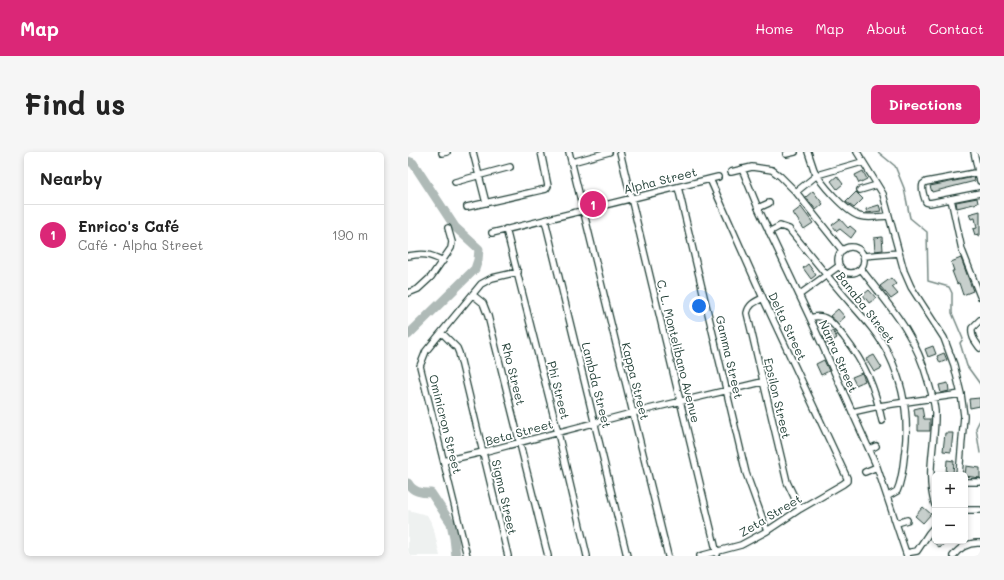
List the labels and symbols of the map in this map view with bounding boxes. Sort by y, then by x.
street label: Alpha Street [622,163,698,197]
pin: 1 [580,189,606,219]
street label: Banaba Street [833,268,899,346]
street label: C. L. Montelibano Avenue [653,278,705,424]
street label: Delta Street [765,289,811,363]
your location [689,296,709,316]
street label: Gamma Street [713,314,747,400]
street label: Narra Street [816,317,862,395]
street label: Lambda Street [579,340,615,430]
street label: Rho Street [499,341,529,407]
street label: Kappa Street [619,341,653,421]
street label: Epsilon Street [761,356,795,440]
street label: Phi Street [544,359,574,421]
street label: Ominicron Street [426,373,466,475]
street label: Beta Street [483,415,555,449]
street label: Sigma Street [489,458,521,536]
street label: Zeta Street [736,490,804,540]

